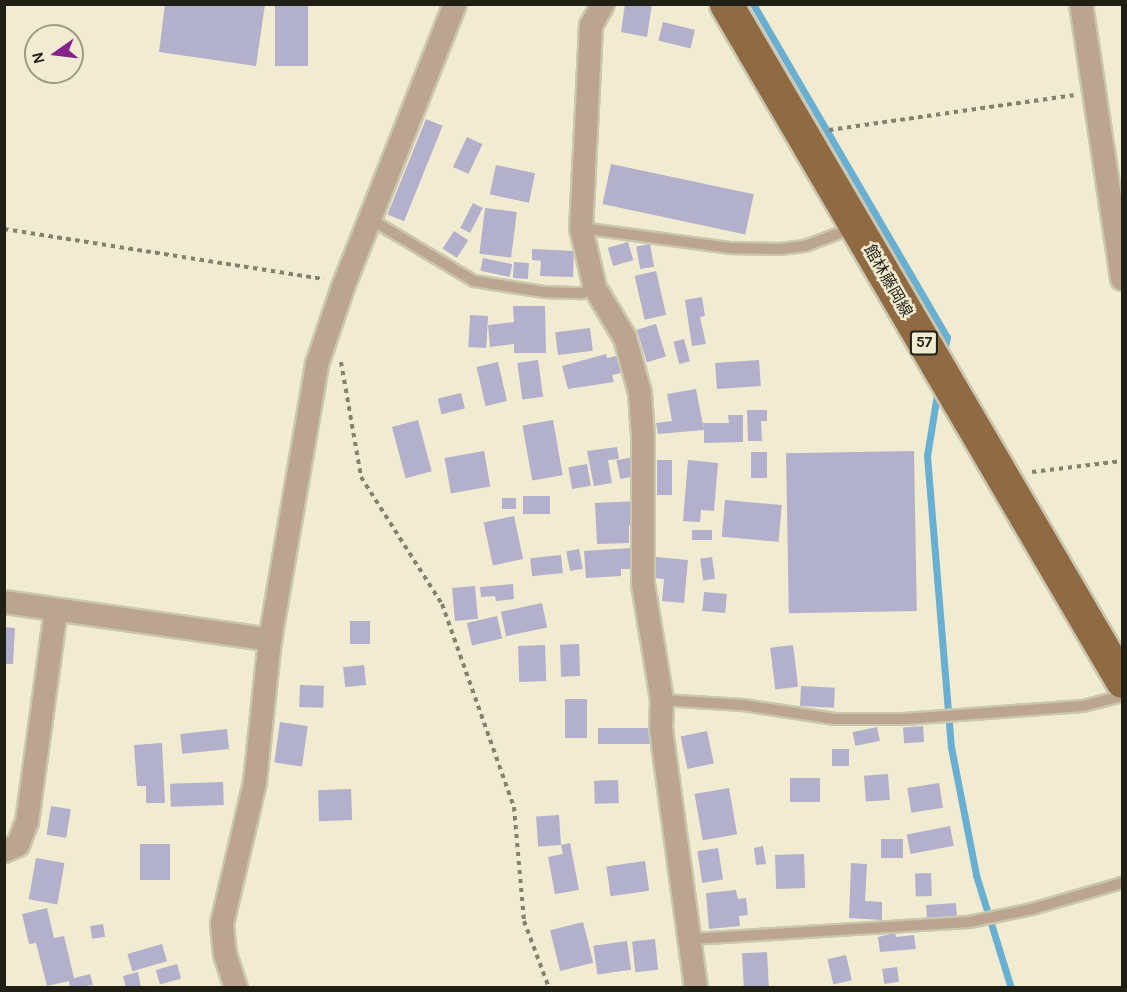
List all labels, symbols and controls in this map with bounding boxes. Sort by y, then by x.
north arrow [24,24,84,84]
text: N [27,50,49,66]
street label: 館林藤岡線 [860,242,916,320]
road number: 57 [909,331,939,355]

